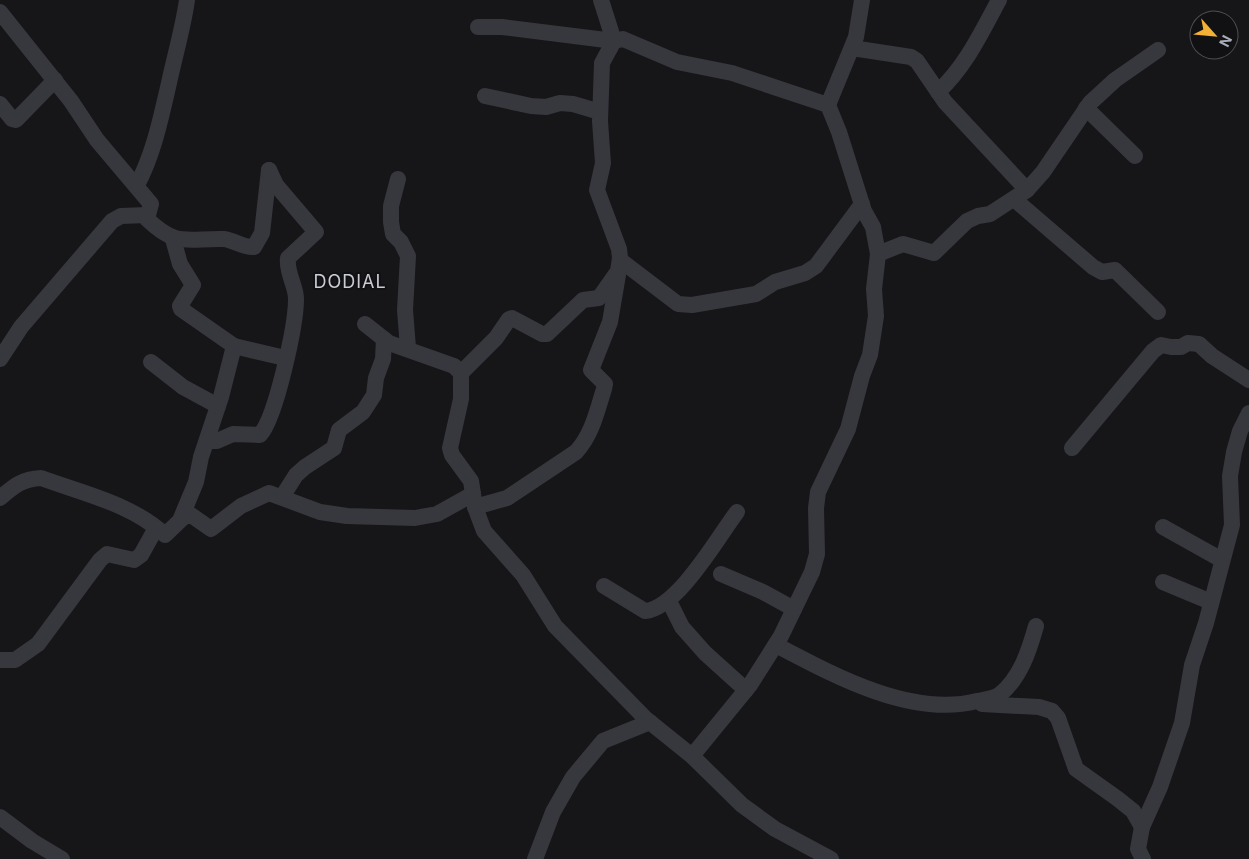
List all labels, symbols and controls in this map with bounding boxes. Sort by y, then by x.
north arrow [1189,10,1239,60]
text: N [1216,33,1236,50]
district label: DODIAL [313,271,387,292]

